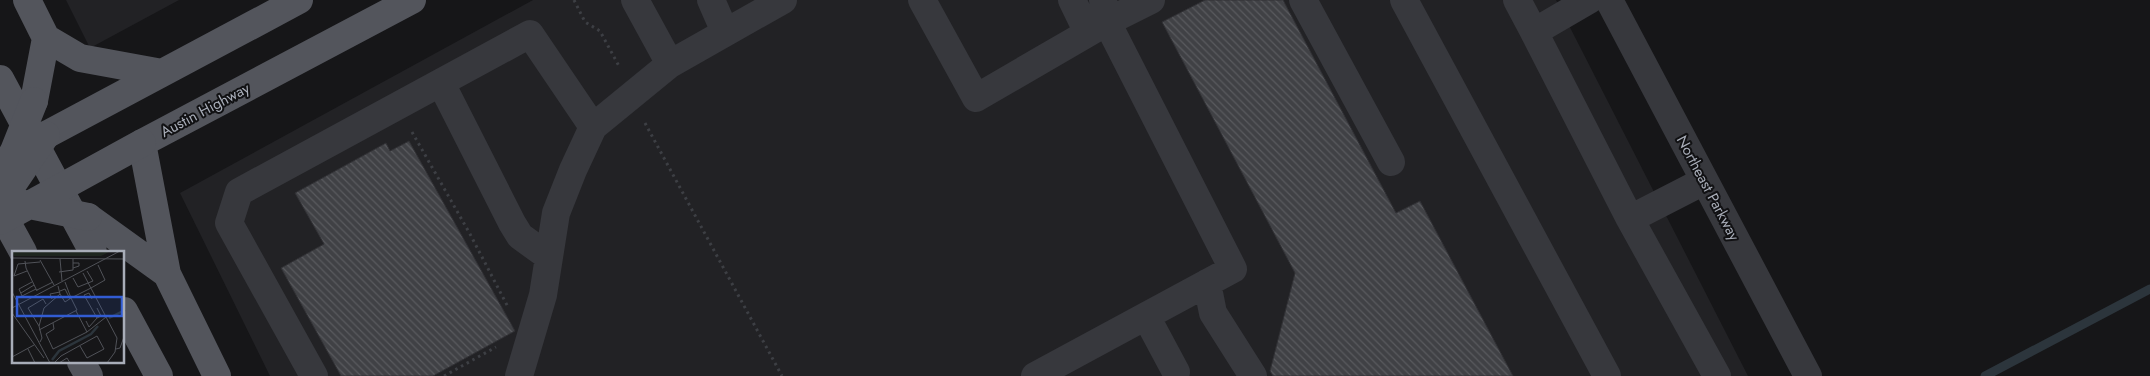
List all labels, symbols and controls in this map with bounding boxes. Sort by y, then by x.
street label: Austin Highway [156,77,254,143]
street label: Northeast Parkway [1671,131,1745,245]
inset map [12,251,125,364]

